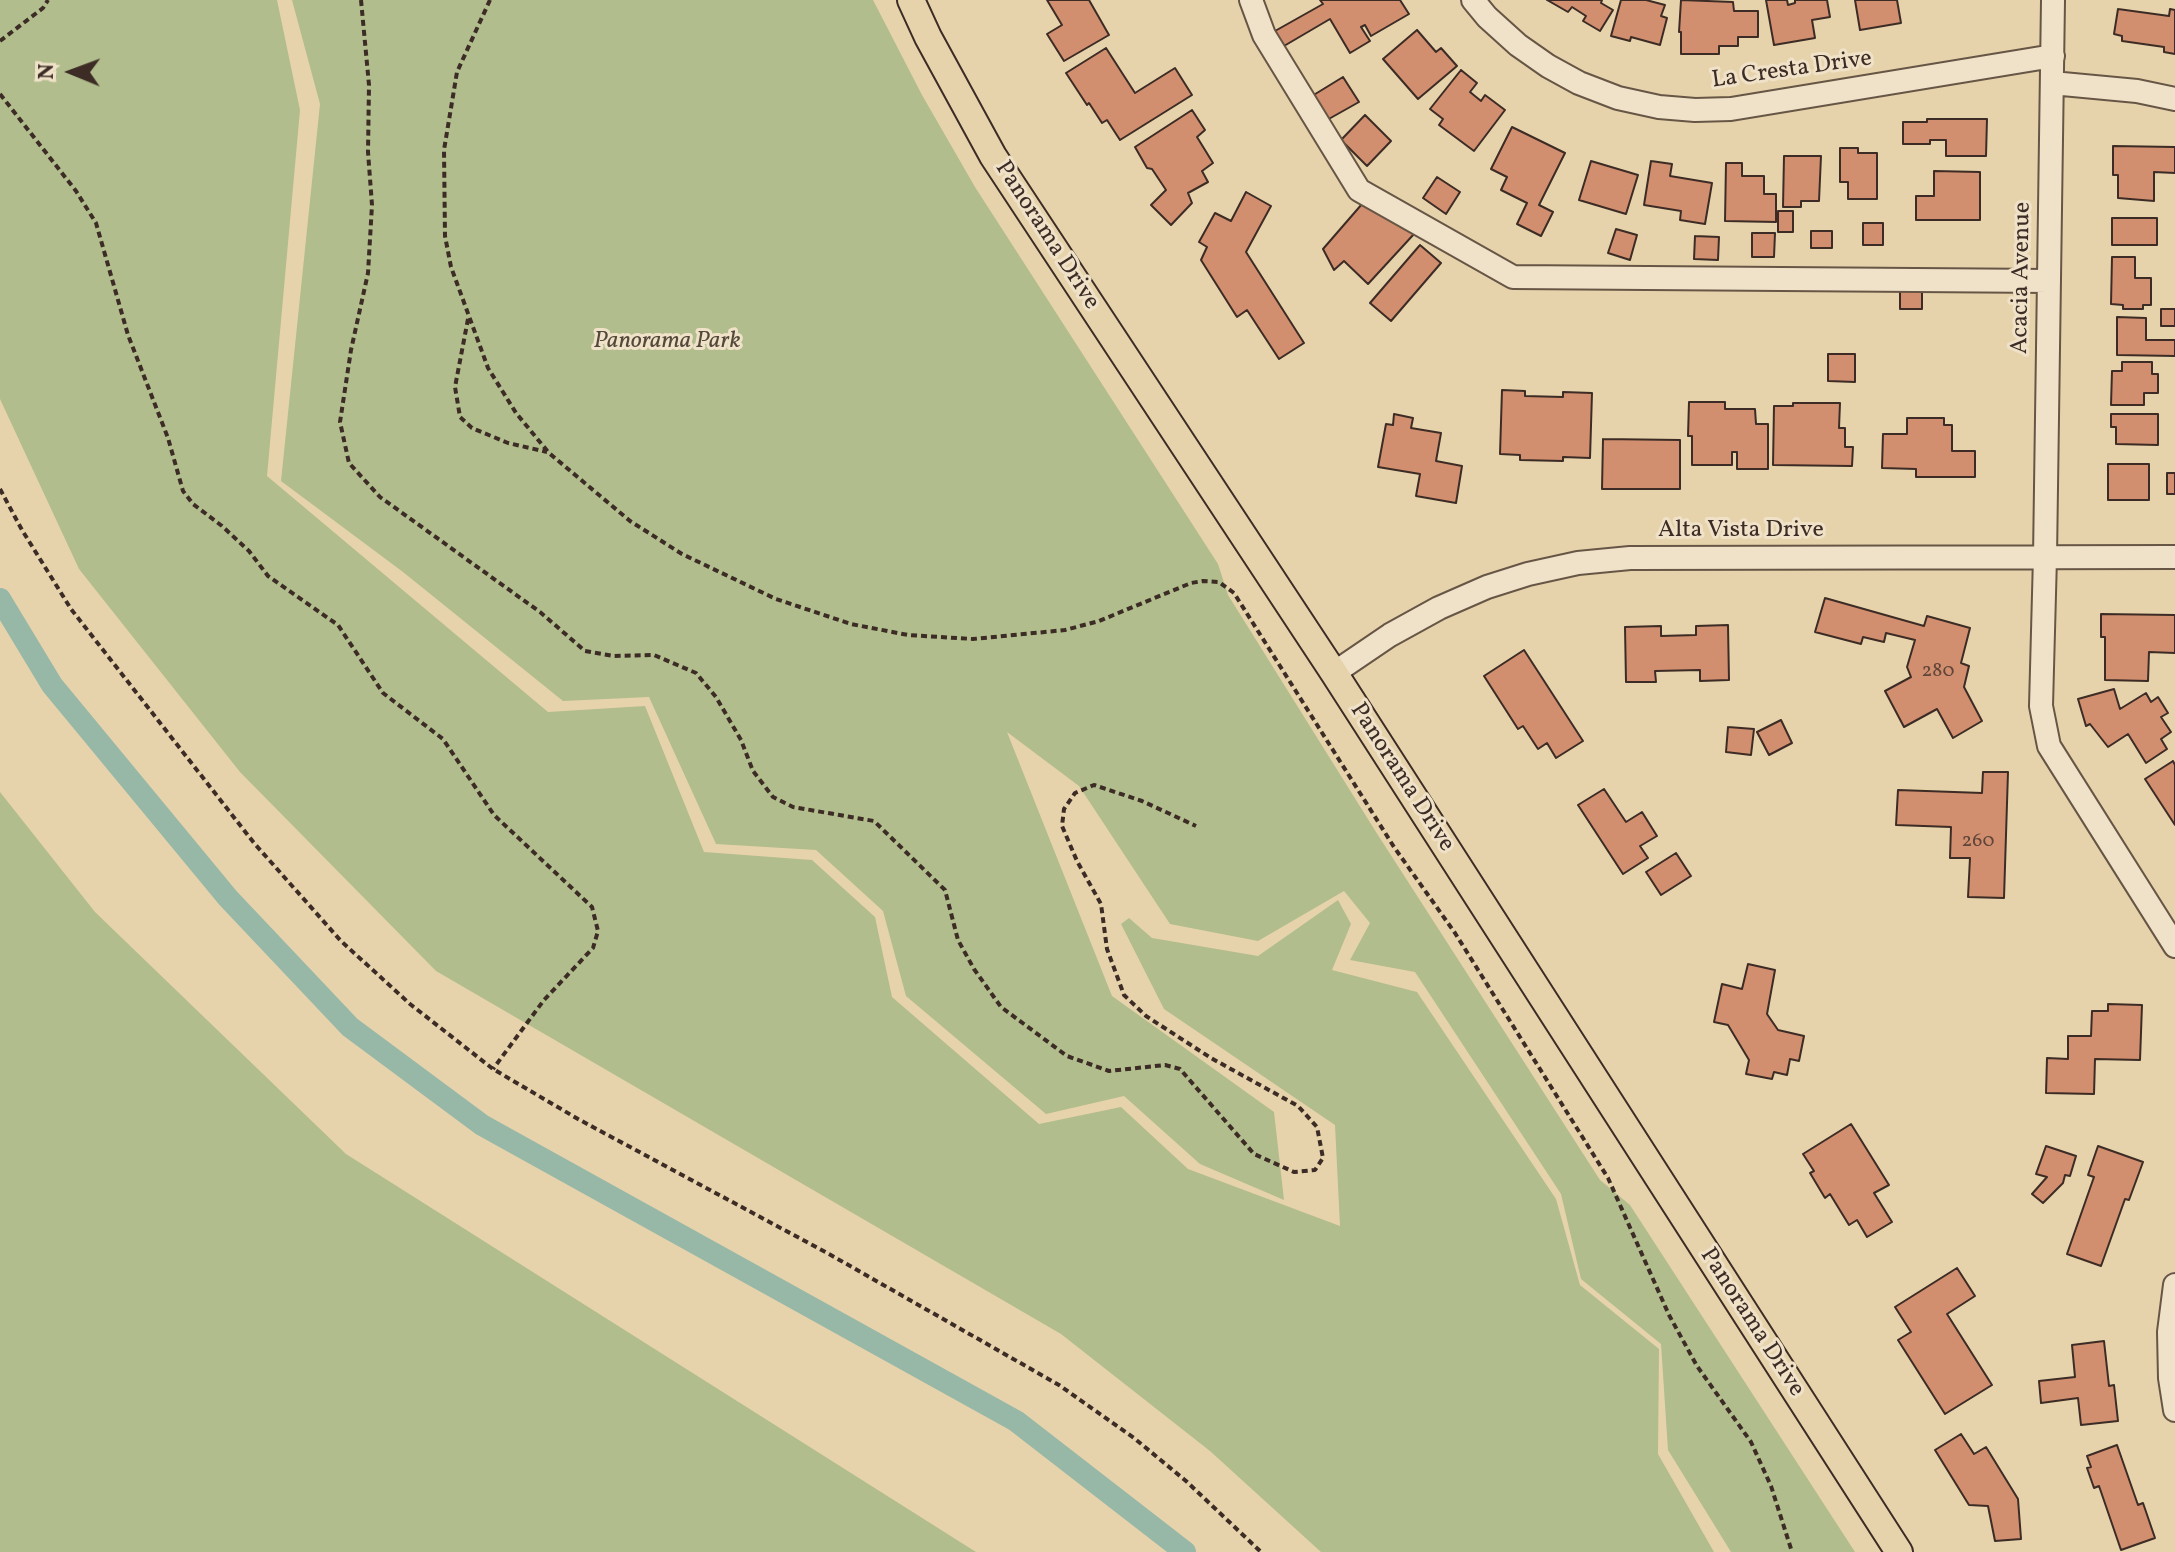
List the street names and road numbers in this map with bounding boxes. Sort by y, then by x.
street label: La Cresta Drive [1710,46,1874,96]
street label: Panorama Drive [987,156,1105,316]
street label: Acacia Avenue [2007,202,2039,354]
street label: Alta Vista Drive [1658,518,1824,546]
street label: Panorama Drive [1342,698,1460,858]
street label: Panorama Drive [1692,1243,1810,1403]

